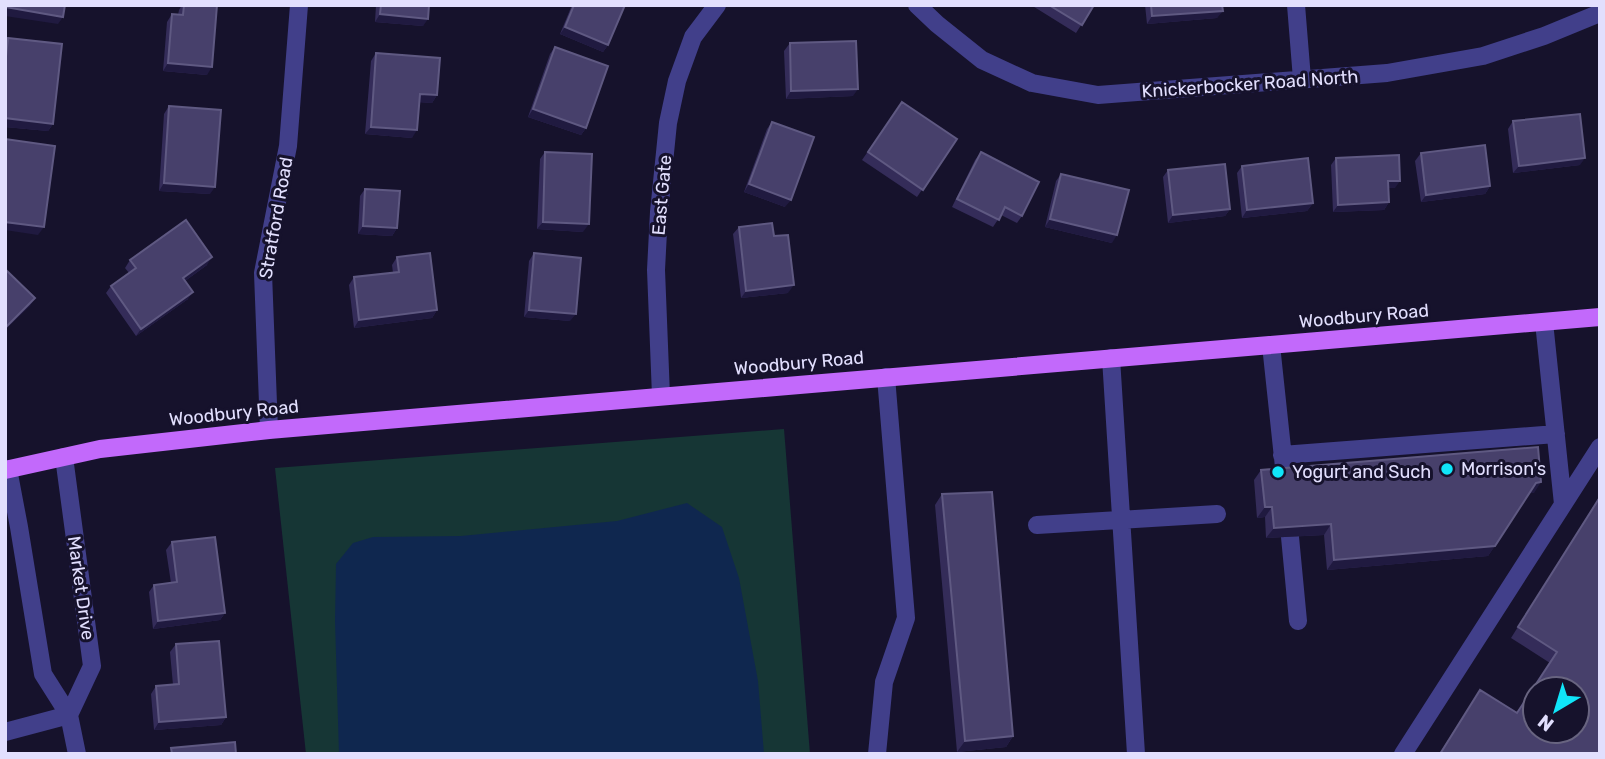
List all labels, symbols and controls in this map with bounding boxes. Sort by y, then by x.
street label: Knickerbocker Road North [1141,65,1359,103]
street label: East Gate [648,154,676,236]
street label: Stratford Road [254,155,298,281]
street label: Woodbury Road [1298,299,1430,333]
street label: Woodbury Road [733,346,865,380]
street label: Woodbury Road [168,395,300,431]
place label: Morrison's [1461,458,1546,480]
place label: Yogurt and Such [1292,461,1431,483]
marker: Morrison's [1439,461,1455,477]
marker: Yogurt and Such [1270,464,1286,480]
street label: Market Drive [63,535,99,641]
north arrow [1521,675,1591,745]
text: N [1533,710,1558,736]

